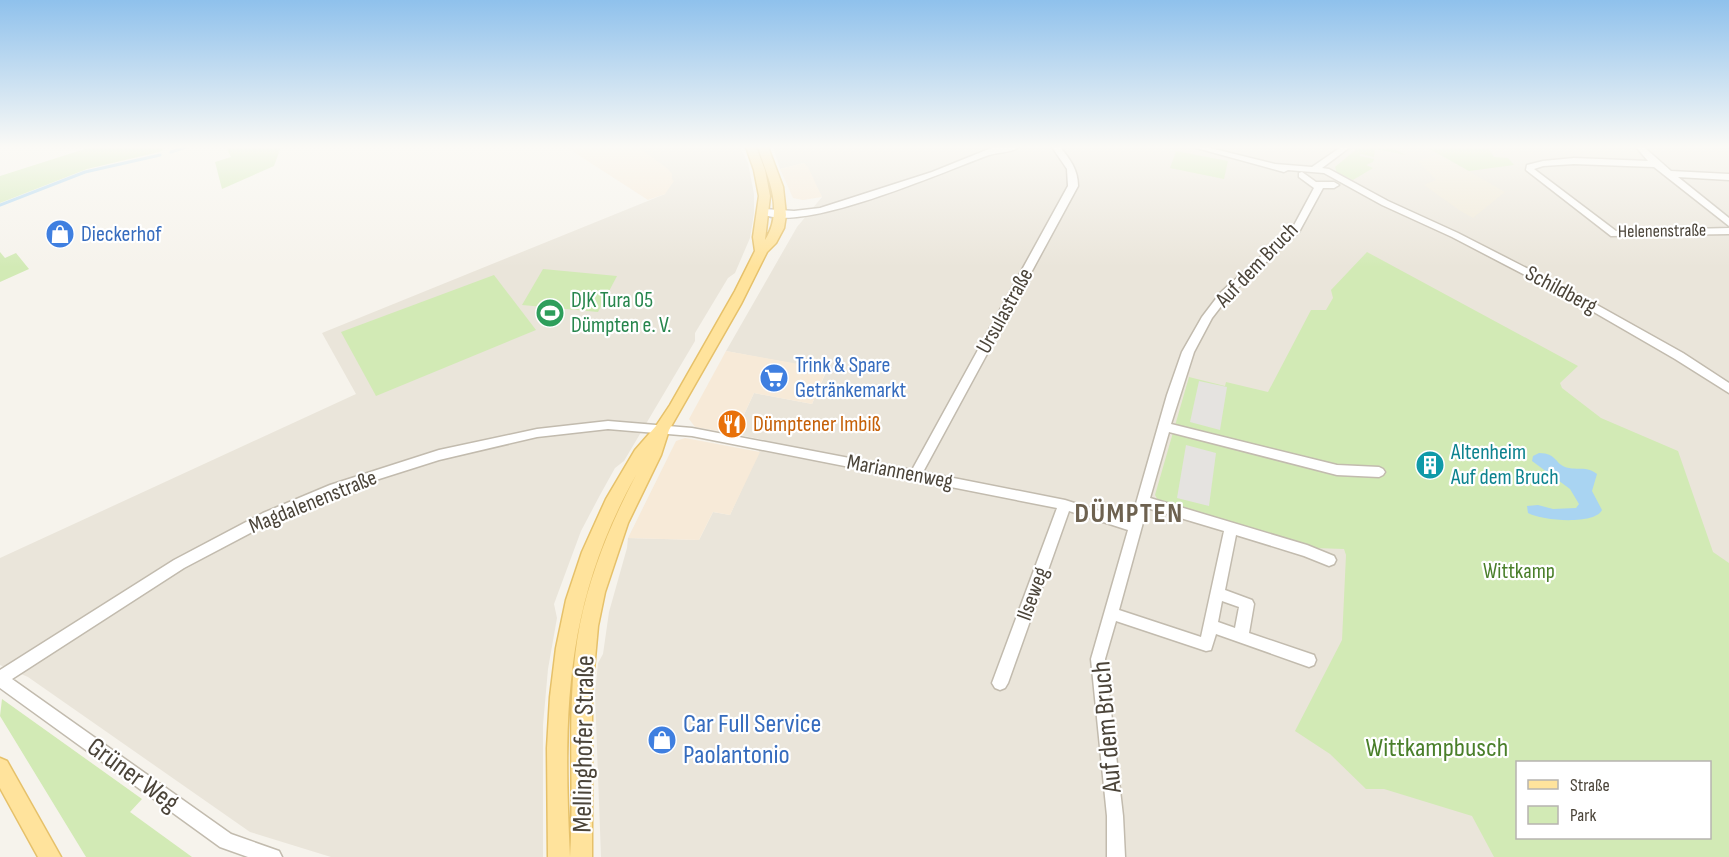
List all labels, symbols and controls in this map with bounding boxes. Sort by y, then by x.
street label: Auf dem Bruch [1209,217,1304,314]
shop icon: Dieckerhof [44,218,76,250]
street label: Helenenstraße [1618,220,1706,242]
place label: Dieckerhof [81,221,162,248]
street label: Schildberg [1520,260,1602,320]
street label: Ursulastraße [970,263,1040,359]
place label: DJK Tura 05 Dümpten e. V. [571,287,671,339]
sports icon: DJK Tura 05 Dümpten e. V. [534,297,566,329]
place label: Trink & Spare Getränkemarkt [795,352,907,404]
supermarket icon: Trink & Spare Getränkemarkt [758,362,790,394]
restaurant icon: Dümptener Imbiß [716,408,748,440]
place label: Dümptener Imbiß [753,411,881,438]
place label: Altenheim Auf dem Bruch [1450,439,1559,491]
street label: Mariannenweg [845,449,955,496]
building icon: Altenheim Auf dem Bruch [1414,449,1446,481]
street label: Magdalenenstraße [245,464,381,540]
district label: DÜMPTEN [1074,497,1184,530]
park label: Wittkamp [1483,558,1555,585]
street label: Ilseweg [1011,563,1055,625]
street label: Mellinghofer Straße [566,655,602,833]
street label: Auf dem Bruch [1085,660,1129,795]
place label: Car Full Service Paolantonio [683,708,821,771]
shop icon: Car Full Service Paolantonio [646,724,678,756]
street label: Grüner Weg [81,731,185,819]
park label: Wittkampbusch [1366,732,1508,764]
legend [1516,761,1711,839]
text: Straße [1570,775,1610,796]
text: Park [1570,805,1596,826]

